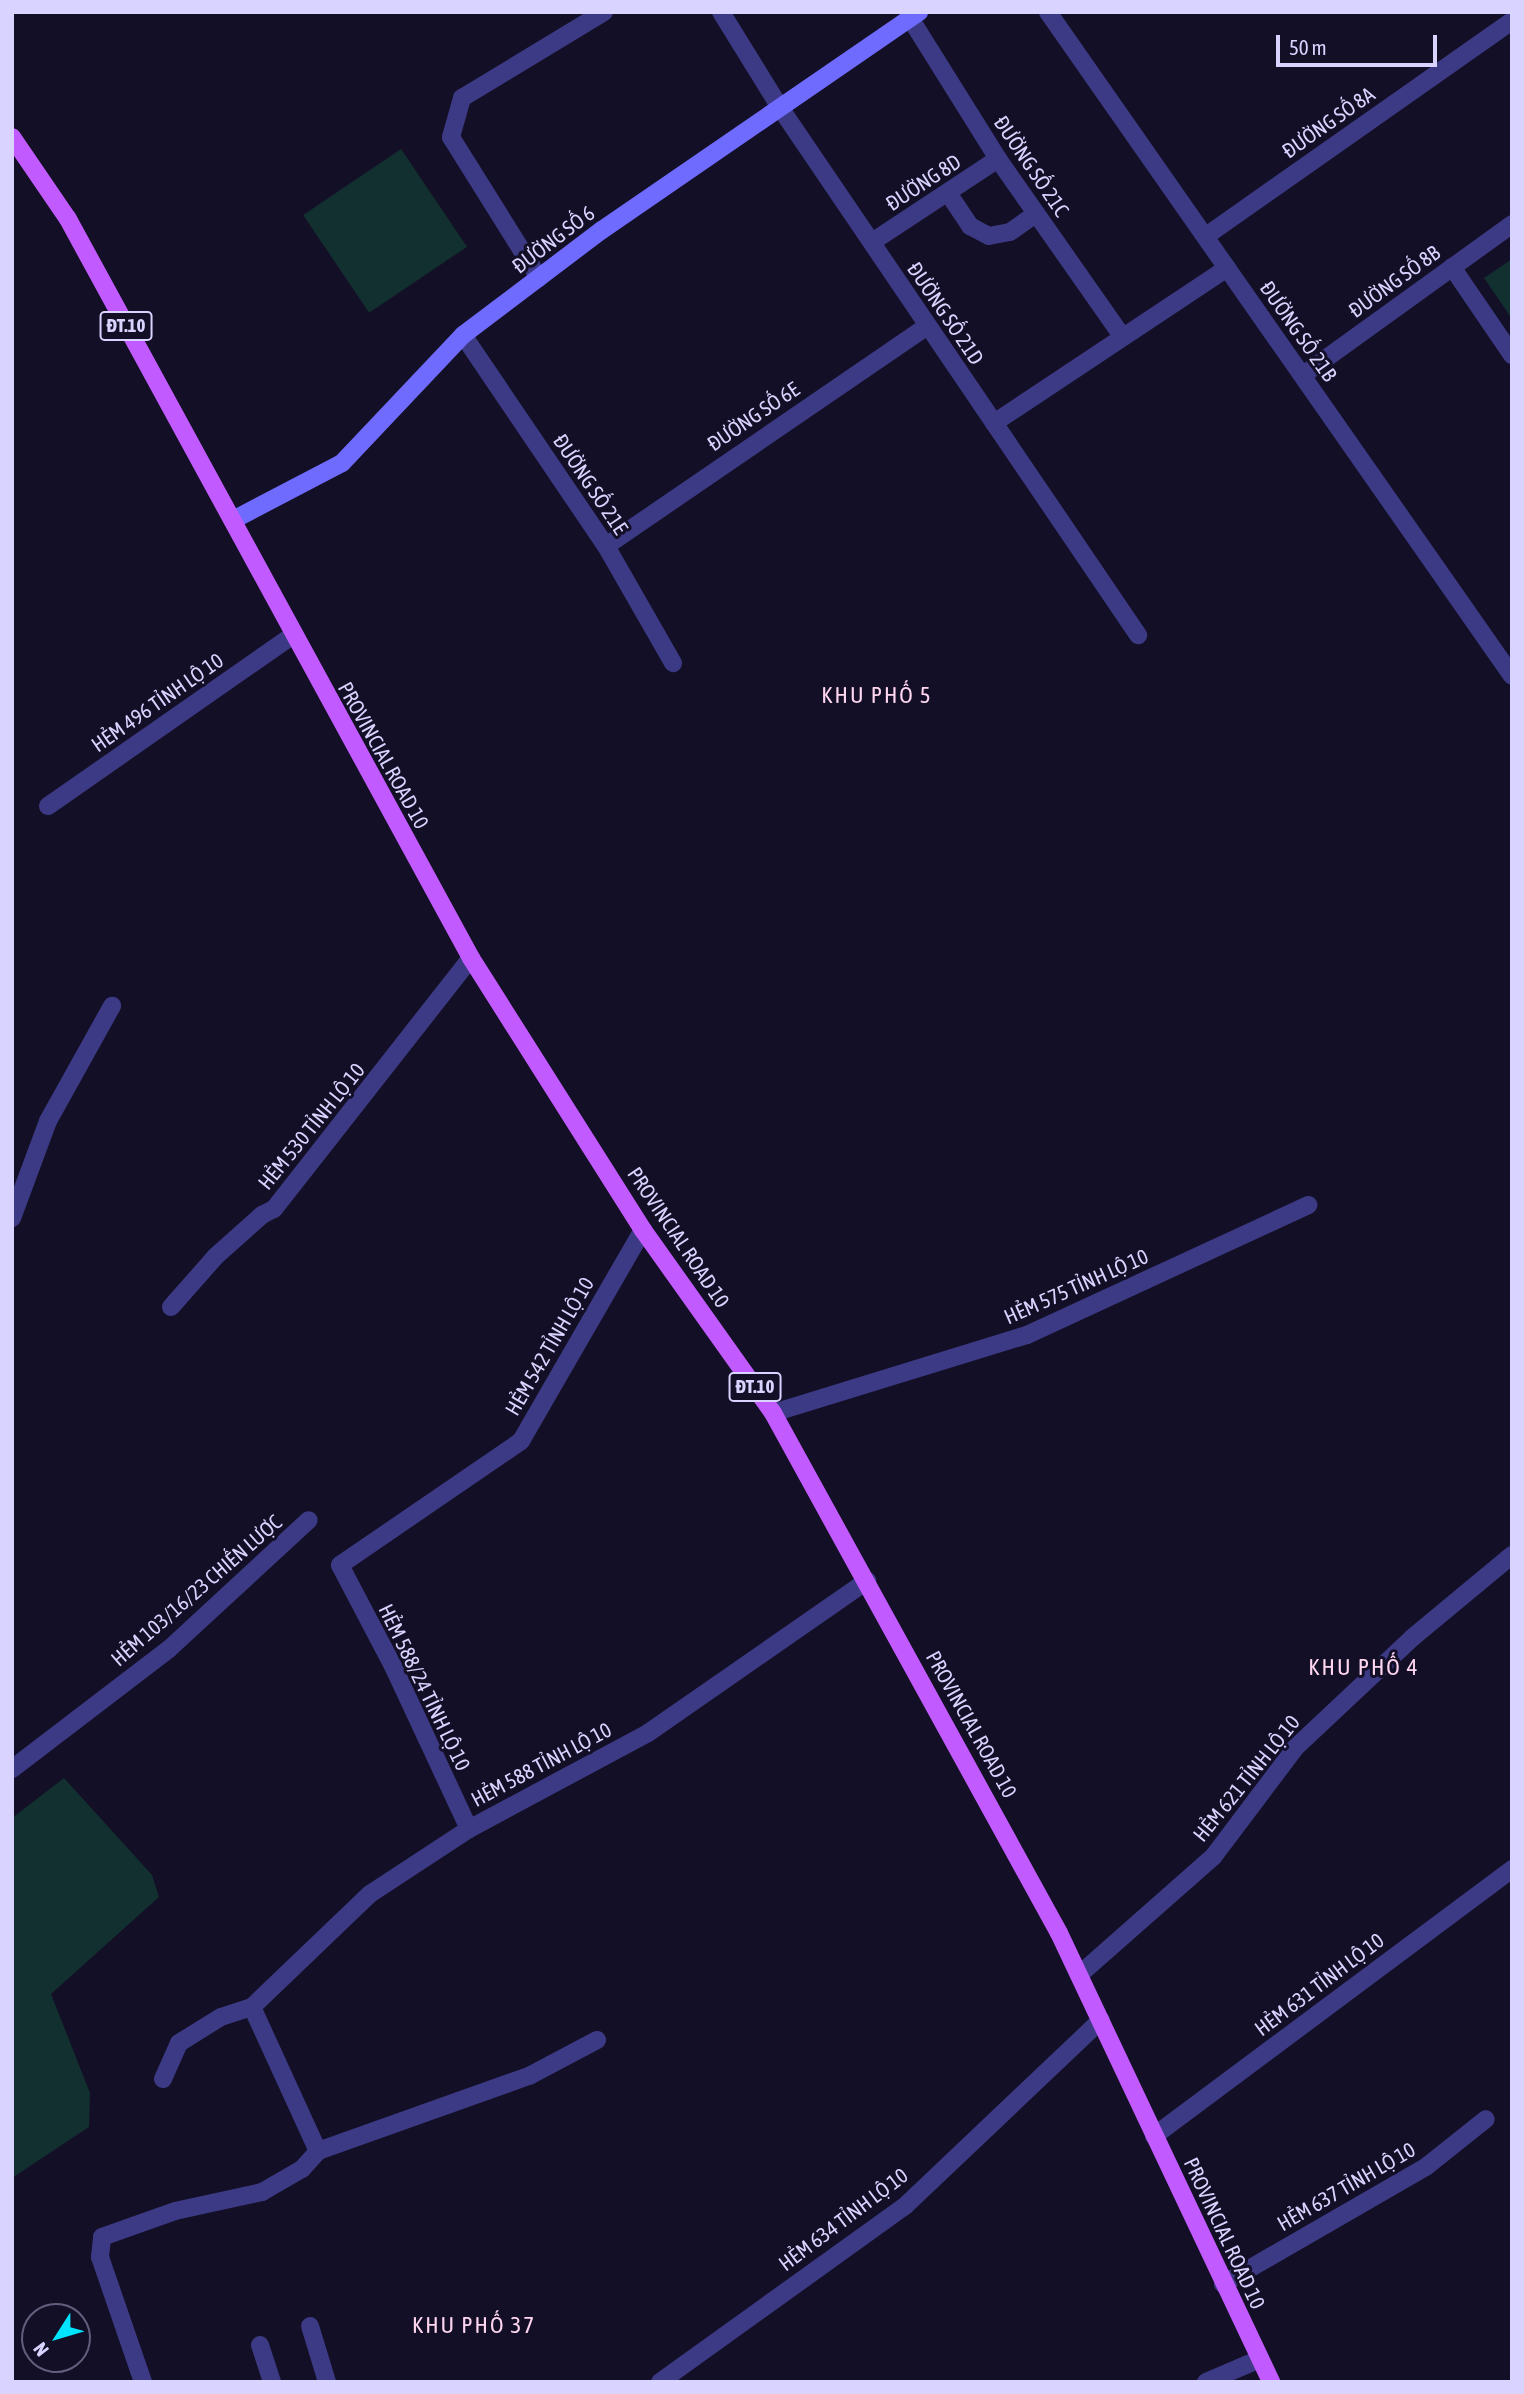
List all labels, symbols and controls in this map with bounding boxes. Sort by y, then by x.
scale bar [1279,21,1440,65]
text: 50 m [1289,35,1327,59]
street label: ĐƯỜNG SỐ 8A [1277,81,1379,163]
street label: ĐƯỜNG SỐ 21C [989,111,1075,221]
street label: ĐƯỜNG 8D [881,148,965,216]
street label: ĐƯỜNG SỐ 6 [507,200,599,278]
street label: ĐƯỜNG SỐ 8B [1343,239,1445,323]
street label: ĐƯỜNG SỐ 21D [902,257,990,369]
street label: ĐƯỜNG SỐ 21B [1255,276,1343,386]
road number: ĐT.10 [98,310,154,342]
street label: ĐƯỜNG SỐ 6E [702,376,804,456]
street label: ĐƯỜNG SỐ 21E [548,429,634,539]
street label: HẺM 496 TỈNH LỘ 10 [86,647,228,757]
street label: PROVINCIAL ROAD 10 [333,677,435,833]
district label: KHU PHỐ 5 [822,681,932,709]
street label: HẺM 530 TỈNH LỘ 10 [252,1058,370,1194]
street label: PROVINCIAL ROAD 10 [623,1162,735,1312]
street label: HẺM 575 TỈNH LỘ 10 [1000,1243,1152,1329]
street label: HẺM 542 TỈNH LỘ 10 [499,1272,599,1420]
road number: ĐT.10 [727,1372,783,1402]
street label: HẺM 103/16/23 CHIẾN LƯỢC [106,1509,286,1671]
street label: HẺM 588/24 TỈNH LỘ 10 [374,1600,476,1774]
street label: PROVINCIAL ROAD 10 [921,1646,1023,1802]
district label: KHU PHỐ 4 [1309,1653,1419,1681]
street label: HẺM 621 TỈNH LỘ 10 [1187,1710,1305,1846]
street label: HẺM 588 TỈNH LỘ 10 [467,1716,615,1812]
street label: HẺM 631 TỈNH LỘ 10 [1249,1927,1389,2041]
street label: HẺM 637 TỈNH LỘ 10 [1272,2136,1420,2236]
street label: PROVINCIAL ROAD 10 [1179,2153,1271,2313]
street label: HẺM 634 TỈNH LỘ 10 [773,2162,913,2276]
north arrow [21,2303,91,2373]
district label: KHU PHỐ 37 [413,2311,535,2339]
text: N [29,2338,53,2361]

